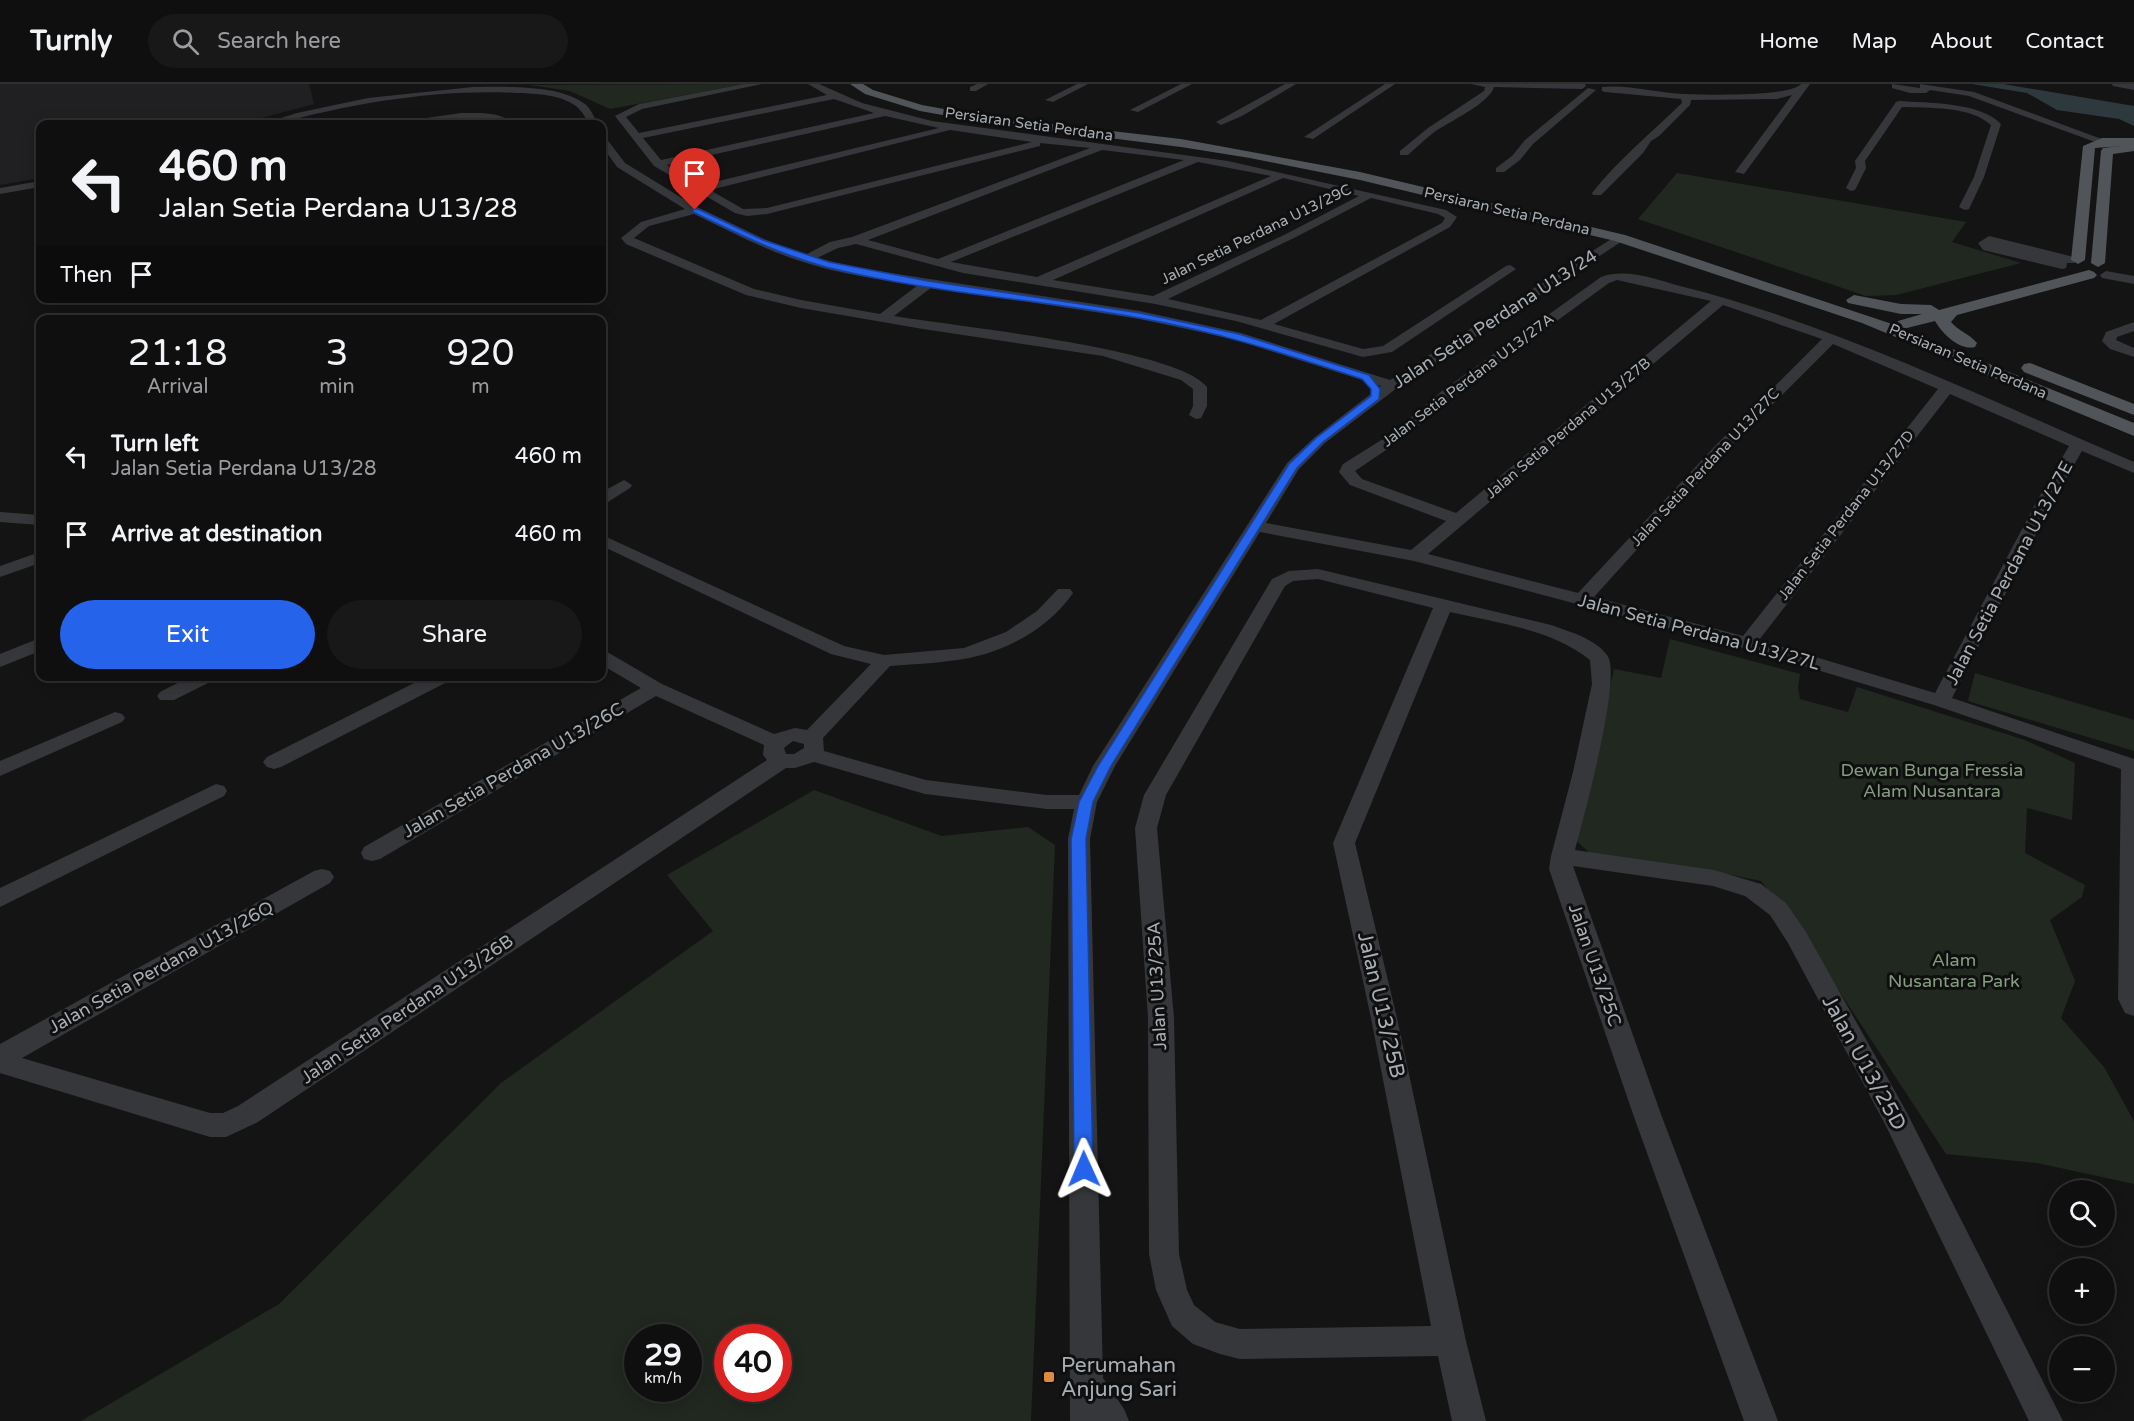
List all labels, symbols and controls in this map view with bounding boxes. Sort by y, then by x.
search box [148,14,568,68]
text: Turnly [30,24,112,58]
icon: search [169,25,202,58]
text: Search here [217,28,341,54]
text: Home [1759,29,1819,54]
text: Map [1852,29,1897,54]
text: About [1930,29,1992,54]
text: Contact [2025,29,2104,54]
street label: Persiaran Setia Perdana [944,103,1114,145]
text: 460 m [159,141,288,192]
icon: left [60,144,138,222]
pin [669,148,720,210]
icon: arrive [678,157,711,190]
street label: Jalan Setia Perdana U13/29C [1158,180,1354,288]
street label: Persiaran Setia Perdana [1422,183,1592,239]
text: Jalan Setia Perdana U13/28 [159,192,517,225]
street label: Jalan Setia Perdana U13/24 [1389,245,1601,393]
icon: arrive [125,258,158,291]
text: Then [60,262,113,288]
street label: Jalan Setia Perdana U13/27A [1379,310,1557,450]
street label: Persiaran Setia Perdana [1886,320,2050,402]
text: 21:18 [128,332,228,375]
text: 3 [326,332,348,375]
text: 920 [446,332,514,375]
street label: Jalan Setia Perdana U13/27B [1482,354,1654,502]
text: Arrival [147,375,209,399]
text: min [319,375,355,399]
text: m [471,375,490,399]
street label: Jalan Setia Perdana U13/27C [1627,384,1783,550]
street label: Jalan Setia Perdana U13/27D [1774,427,1918,603]
text: Turn left [111,431,199,457]
icon: left [60,440,93,473]
text: 460 m [515,443,582,469]
text: Jalan Setia Perdana U13/28 [111,457,376,481]
street label: Jalan Setia Perdana U13/27E [1941,457,2077,689]
icon: arrive [60,518,93,551]
text: Arrive at destination [111,521,322,547]
text: 460 m [515,521,582,547]
street label: Jalan Setia Perdana U13/27L [1576,589,1823,675]
button: Exit [60,600,315,669]
button: Share [327,600,582,669]
street label: Jalan Setia Perdana U13/26C [399,698,627,842]
park label: Dewan Bunga Fressia Alam Nusantara [1841,759,2023,802]
street label: Jalan Setia Perdana U13/26Q [45,896,277,1038]
street label: Jalan U13/25C [1564,901,1626,1029]
street label: Jalan U13/25A [1143,921,1171,1051]
street label: Jalan U13/25B [1352,929,1410,1081]
street label: Jalan Setia Perdana U13/26B [297,930,517,1088]
park label: Alam Nusantara Park [1888,949,2020,992]
street label: Jalan U13/25D [1817,991,1911,1135]
position arrow [1052,1137,1116,1201]
map controls [2049,1180,2115,1402]
button: search [2049,1180,2115,1246]
button: + [2049,1258,2115,1324]
speed limit sign: 40 [714,1324,792,1402]
button: − [2049,1336,2115,1402]
text: 29 [644,1337,682,1374]
place label: Perumahan Anjung Sari [1061,1353,1177,1402]
text: km/h [644,1369,682,1387]
marker: Perumahan Anjung Sari [1042,1370,1056,1384]

